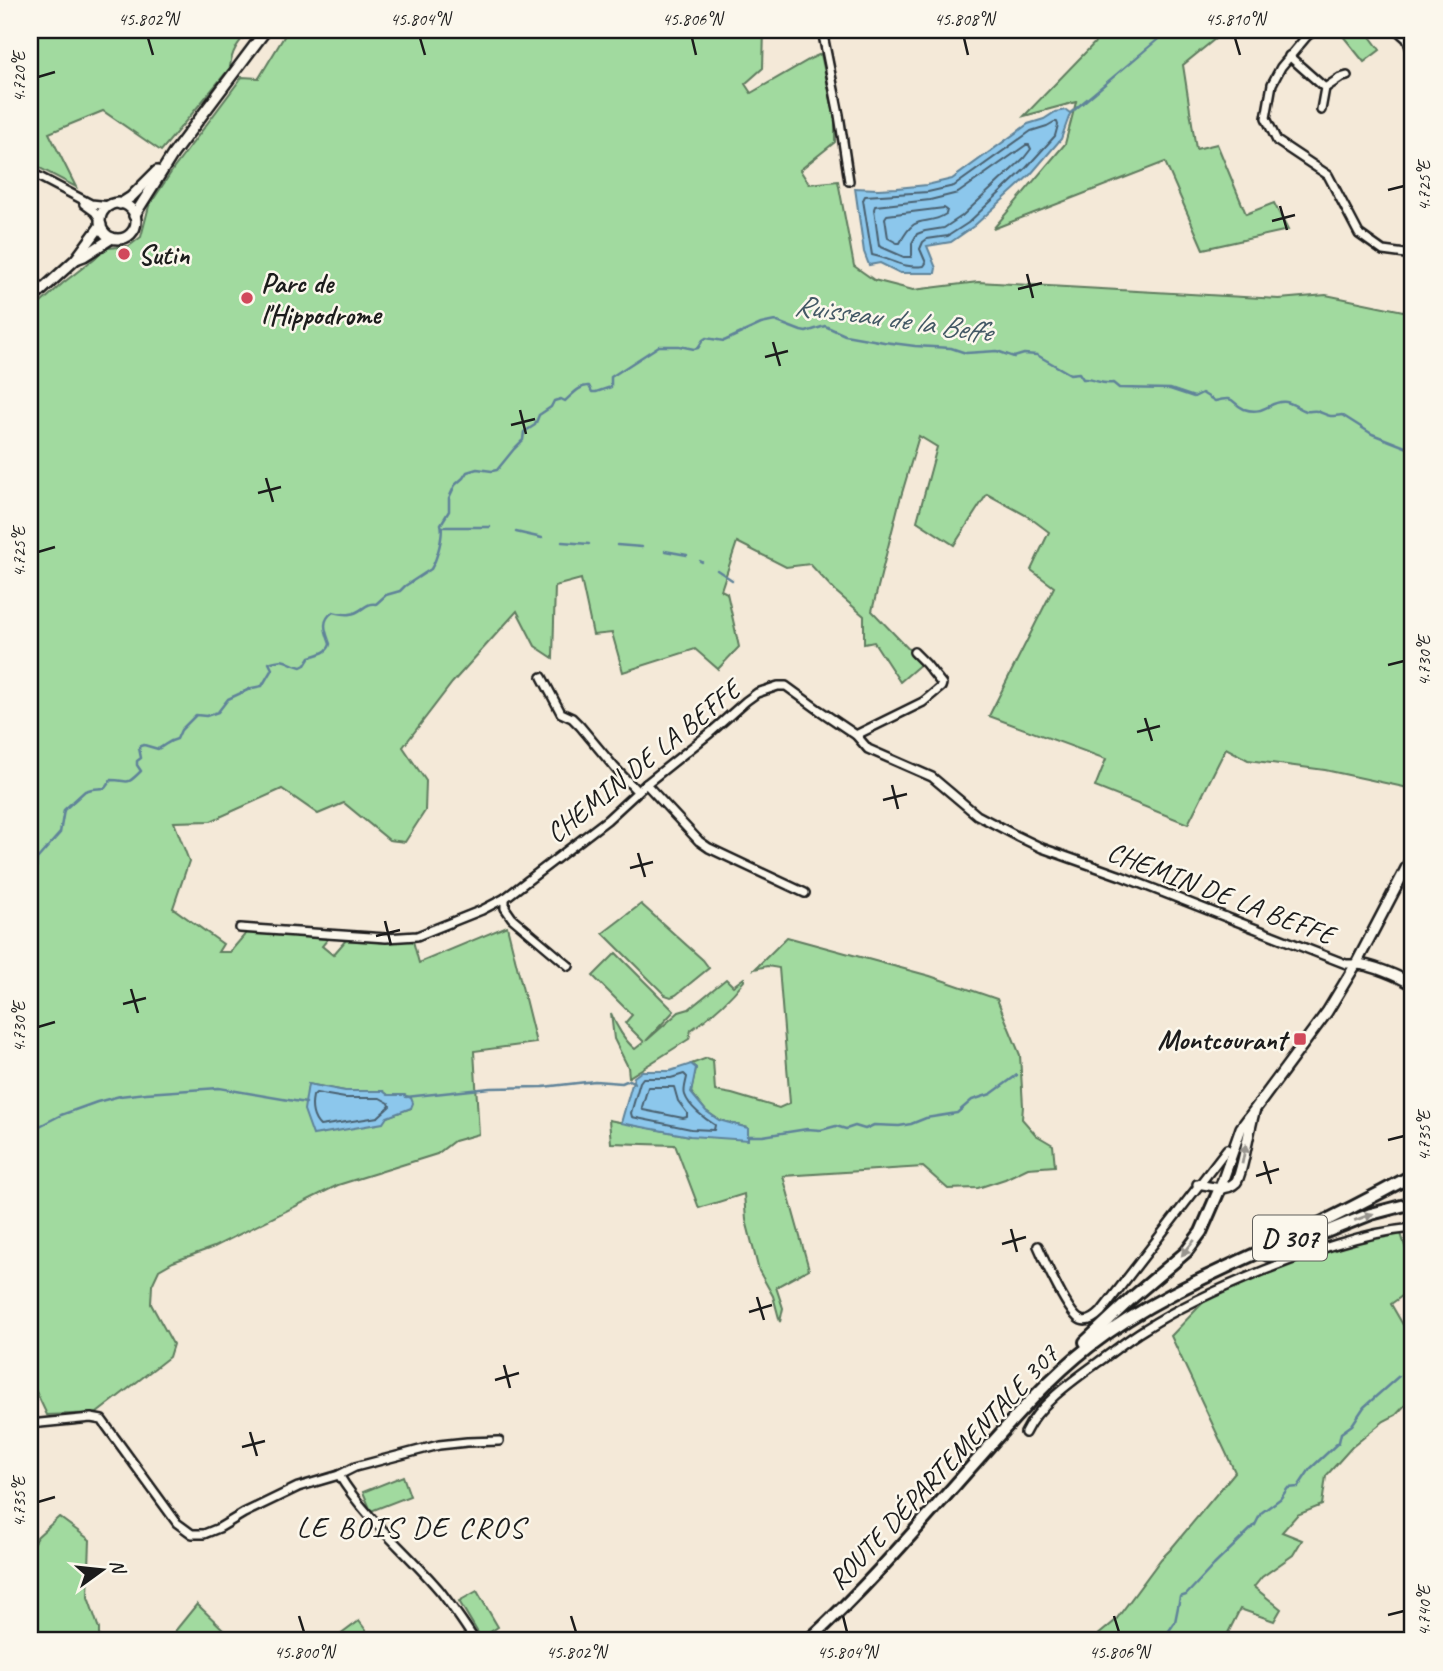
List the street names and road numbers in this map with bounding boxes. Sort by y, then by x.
street label: CHEMIN DE LA BEFFE [539,670,750,850]
street label: CHEMIN DE LA BEFFE [1103,834,1343,954]
road number: D 307 [1253,1216,1327,1260]
street label: ROUTE DÉPARTEMENTALE 307 [820,1336,1067,1597]

